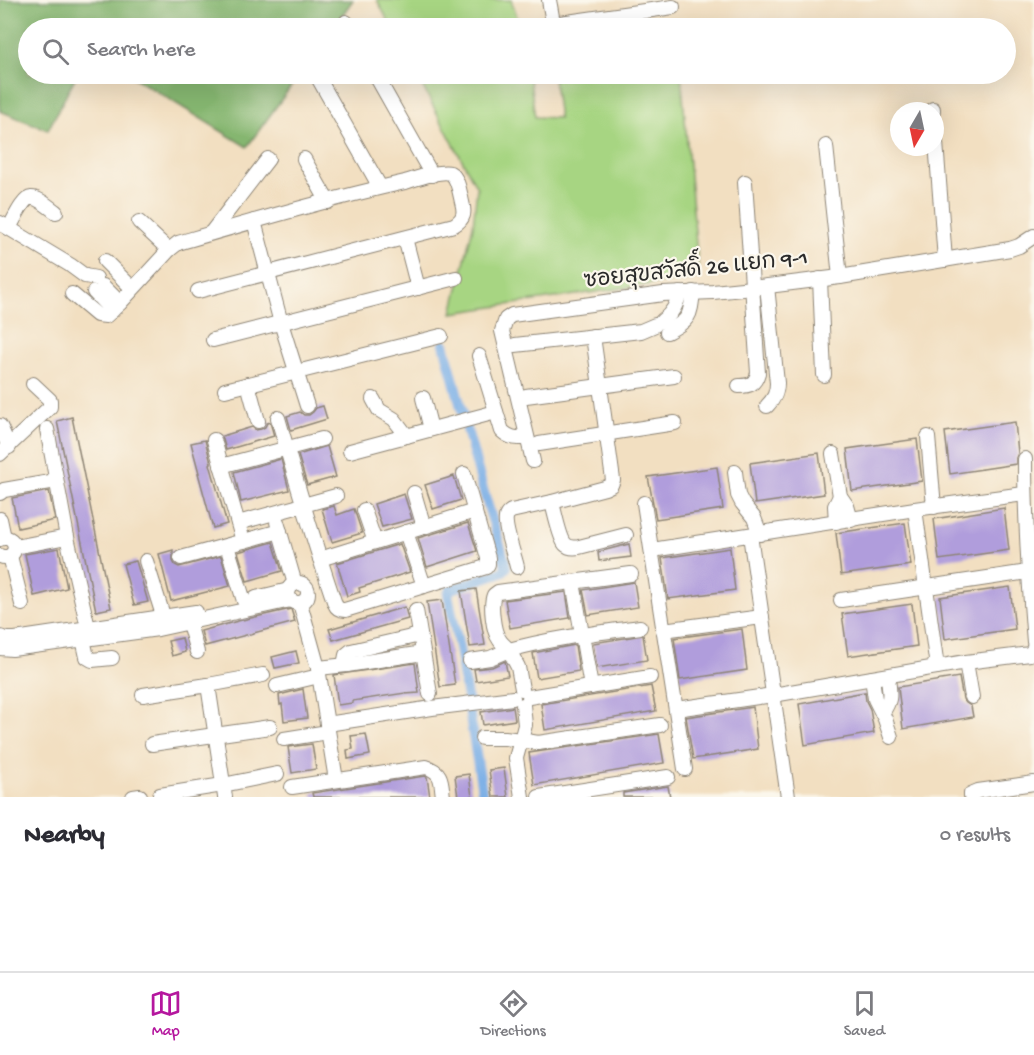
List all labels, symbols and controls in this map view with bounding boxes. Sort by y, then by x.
search box [18,18,1016,84]
icon: search [39,35,72,68]
text: Search here [87,38,195,64]
north arrow [890,102,944,156]
street label: ซอยสุขสวัสดิ์ 26 แยก 9-1 [582,236,809,296]
text: Nearby [24,821,105,852]
text: 0 results [940,825,1010,848]
tab: Map [149,987,182,1042]
tab: Directions [480,987,546,1042]
tab: Saved [844,987,885,1042]

